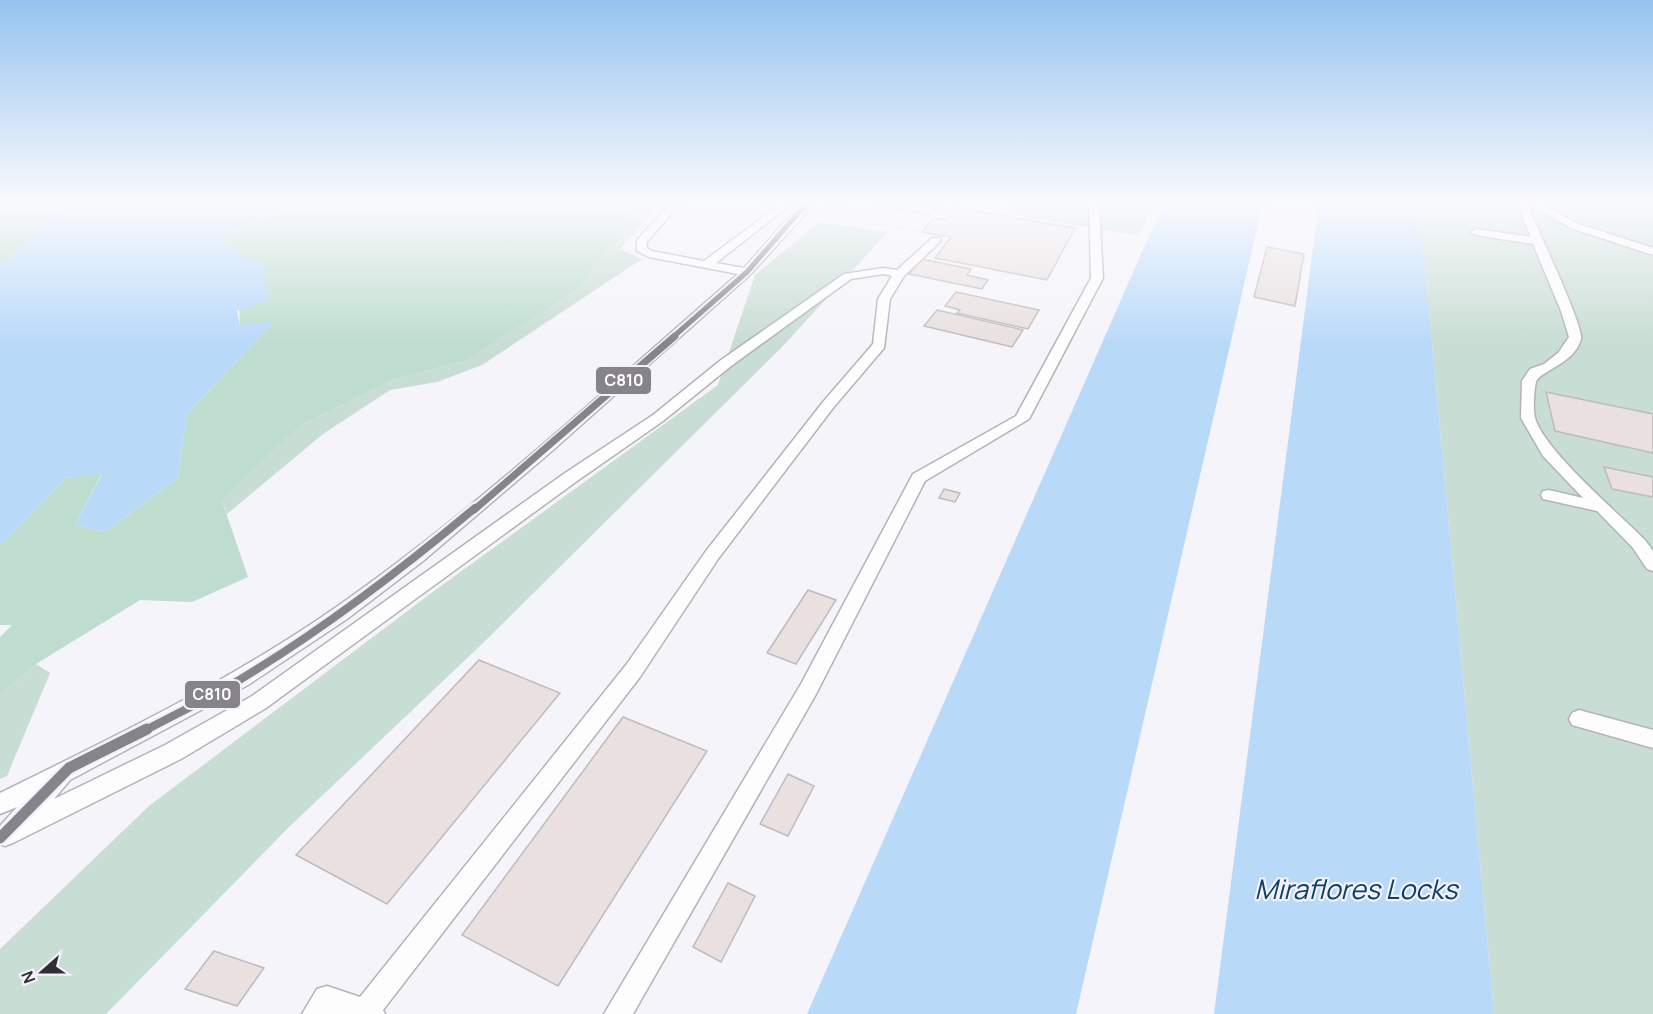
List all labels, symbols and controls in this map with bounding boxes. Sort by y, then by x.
line badge: C810 [595,366,652,395]
text: C810 [604,369,644,391]
line badge: C810 [184,680,241,709]
text: C810 [192,683,232,705]
water label: Miraflores Locks [1255,870,1459,907]
north arrow [12,942,72,1002]
text: N [16,968,40,987]

